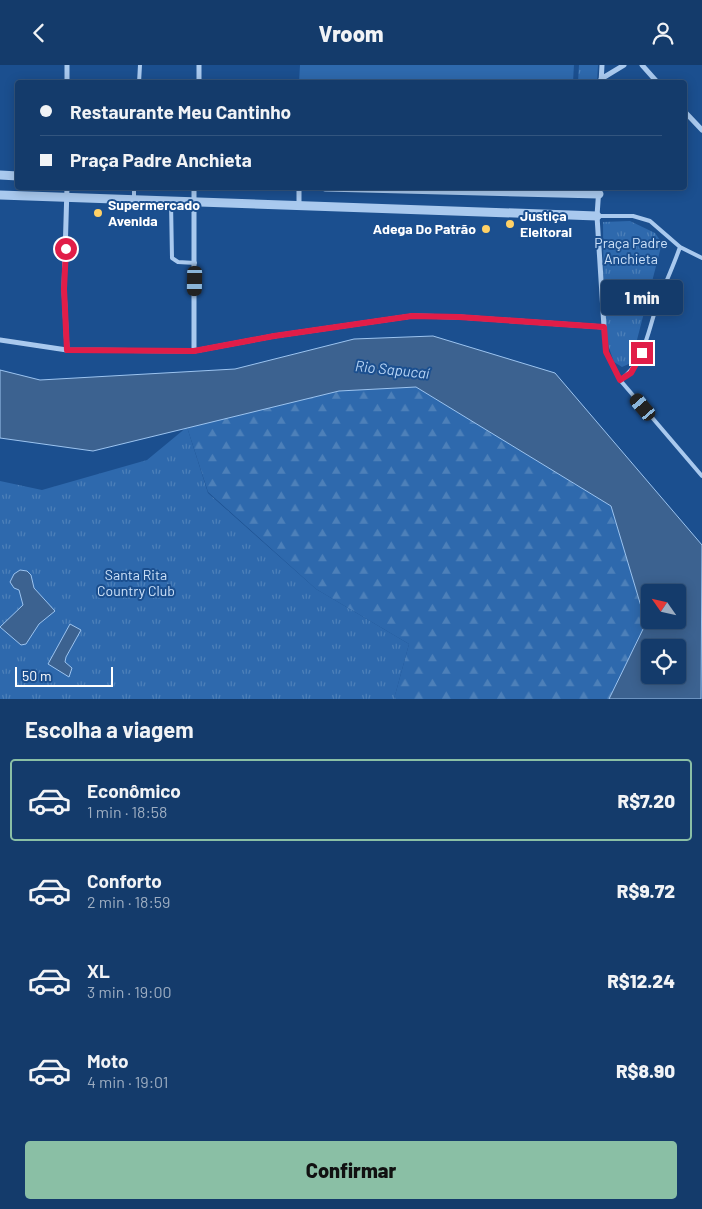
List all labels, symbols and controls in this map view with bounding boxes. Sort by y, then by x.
icon: back [25,19,53,47]
icon: person [649,19,677,47]
text: Vroom [319,20,383,46]
text: Restaurante Meu Cantinho [70,100,291,123]
text: Praça Padre Anchieta [70,148,252,171]
place label: Supermercado Avenida [108,196,200,229]
marker: Supermercado Avenida [92,207,104,219]
place label: Justiça Eleitoral [520,207,572,240]
marker: Justiça Eleitoral [504,218,516,230]
place label: Adega Do Patrão [373,220,476,237]
marker: Adega Do Patrão [480,223,492,235]
park label: Praça Padre Anchieta [594,234,668,267]
route start [55,238,77,260]
car [187,266,202,296]
callout: 1 min [601,281,683,315]
text: 1 min [624,288,660,307]
route end [631,342,653,364]
water label: Rio Sapucaí [354,356,431,382]
car [627,391,658,423]
park label: Santa Rita Country Club [97,566,175,599]
north arrow [641,584,686,629]
map controls [641,584,686,684]
button: locate [641,639,686,684]
scale bar [15,664,112,687]
text: 50 m [22,667,51,684]
text: Escolha a viagem [25,716,194,742]
icon: car [27,778,72,823]
text: Econômico [87,779,181,802]
text: R$7.20 [617,789,675,812]
text: 1 min · 18:58 [87,802,167,821]
icon: car [27,868,72,913]
text: Conforto [87,869,162,892]
text: R$9.72 [617,879,675,902]
text: 2 min · 18:59 [87,892,170,911]
icon: car [27,958,72,1003]
text: XL [87,959,110,982]
text: R$12.24 [607,969,675,992]
text: 3 min · 19:00 [87,982,172,1001]
icon: car [27,1048,72,1093]
text: Moto [87,1049,129,1072]
text: R$8.90 [616,1059,675,1082]
text: 4 min · 19:01 [87,1072,168,1091]
button: Confirmar [25,1141,677,1199]

